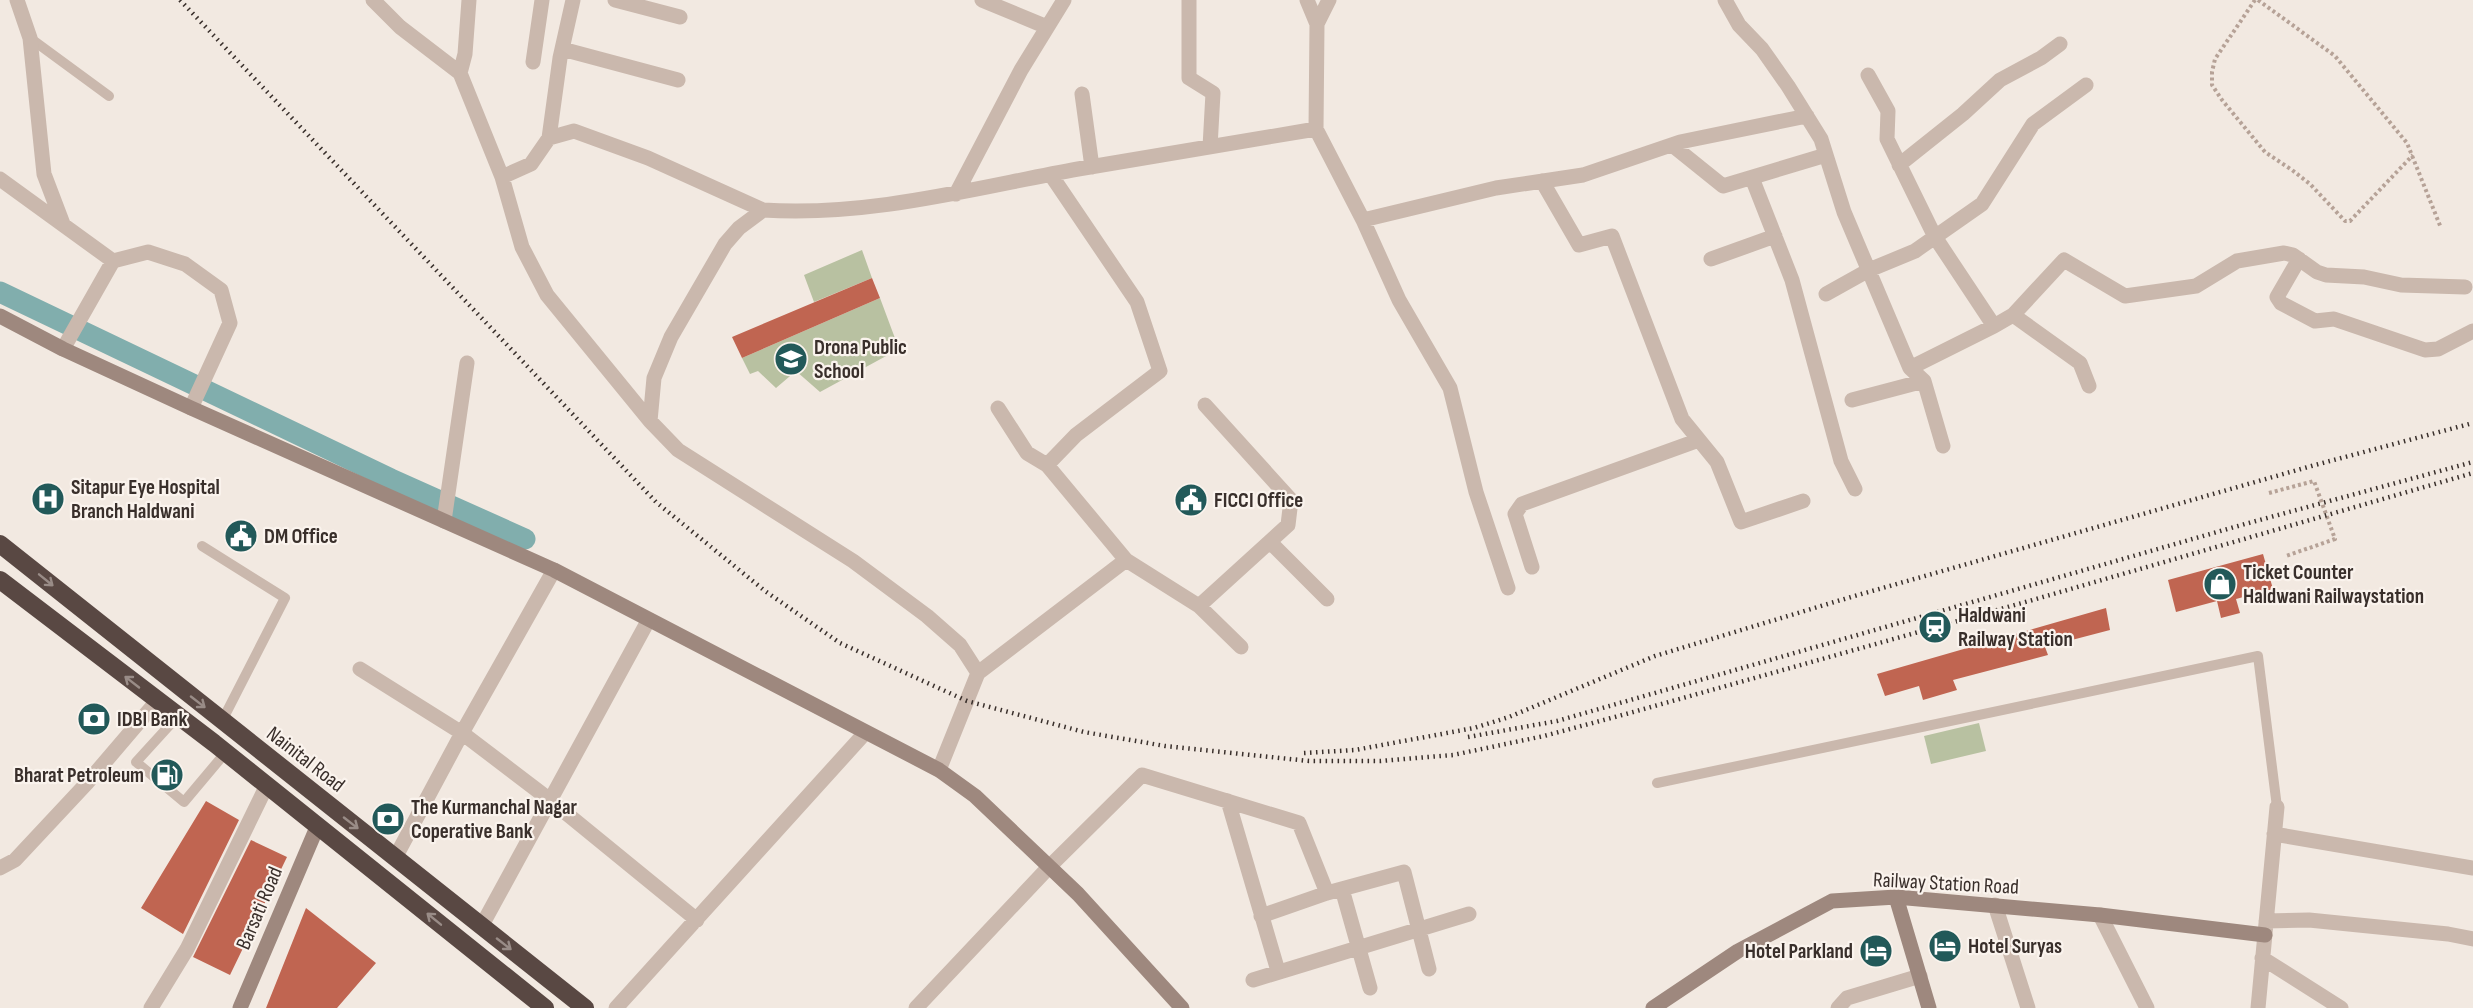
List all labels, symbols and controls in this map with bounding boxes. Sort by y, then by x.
place label: Drona Public School [814,335,907,384]
school or university icon: Drona Public School [773,341,809,377]
place label: Sitapur Eye Hospital Branch Haldwani [71,475,220,524]
hospital icon: Sitapur Eye Hospital Branch Haldwani [30,481,66,517]
public building icon: FICCI Office [1173,482,1209,518]
place label: FICCI Office [1214,488,1303,513]
public building icon: DM Office [223,518,259,554]
place label: DM Office [264,524,338,549]
place label: Ticket Counter Haldwani Railwaystation [2243,560,2424,609]
shop icon: Ticket Counter Haldwani Railwaystation [2202,566,2238,602]
one-way arrow [38,574,54,587]
place label: Haldwani Railway Station [1958,603,2073,652]
station icon: Haldwani Railway Station [1917,609,1953,645]
one-way arrow [124,675,140,688]
one-way arrow [190,696,206,709]
bank icon: IDBI Bank [76,701,112,737]
place label: IDBI Bank [117,707,187,732]
street label: Nainital Road [262,721,350,798]
fuel station icon: Bharat Petroleum [149,757,185,793]
place label: Bharat Petroleum [14,763,144,788]
place label: The Kurmanchal Nagar Coperative Bank [411,795,578,844]
bank icon: The Kurmanchal Nagar Coperative Bank [370,801,406,837]
one-way arrow [343,816,359,829]
street label: Barsati Road [231,863,288,953]
street label: Railway Station Road [1872,867,2019,900]
one-way arrow [426,913,442,926]
hotel icon: Hotel Suryas [1927,928,1963,964]
hotel icon: Hotel Parkland [1858,933,1894,969]
place label: Hotel Suryas [1968,934,2062,959]
one-way arrow [496,938,512,951]
place label: Hotel Parkland [1745,939,1853,964]

